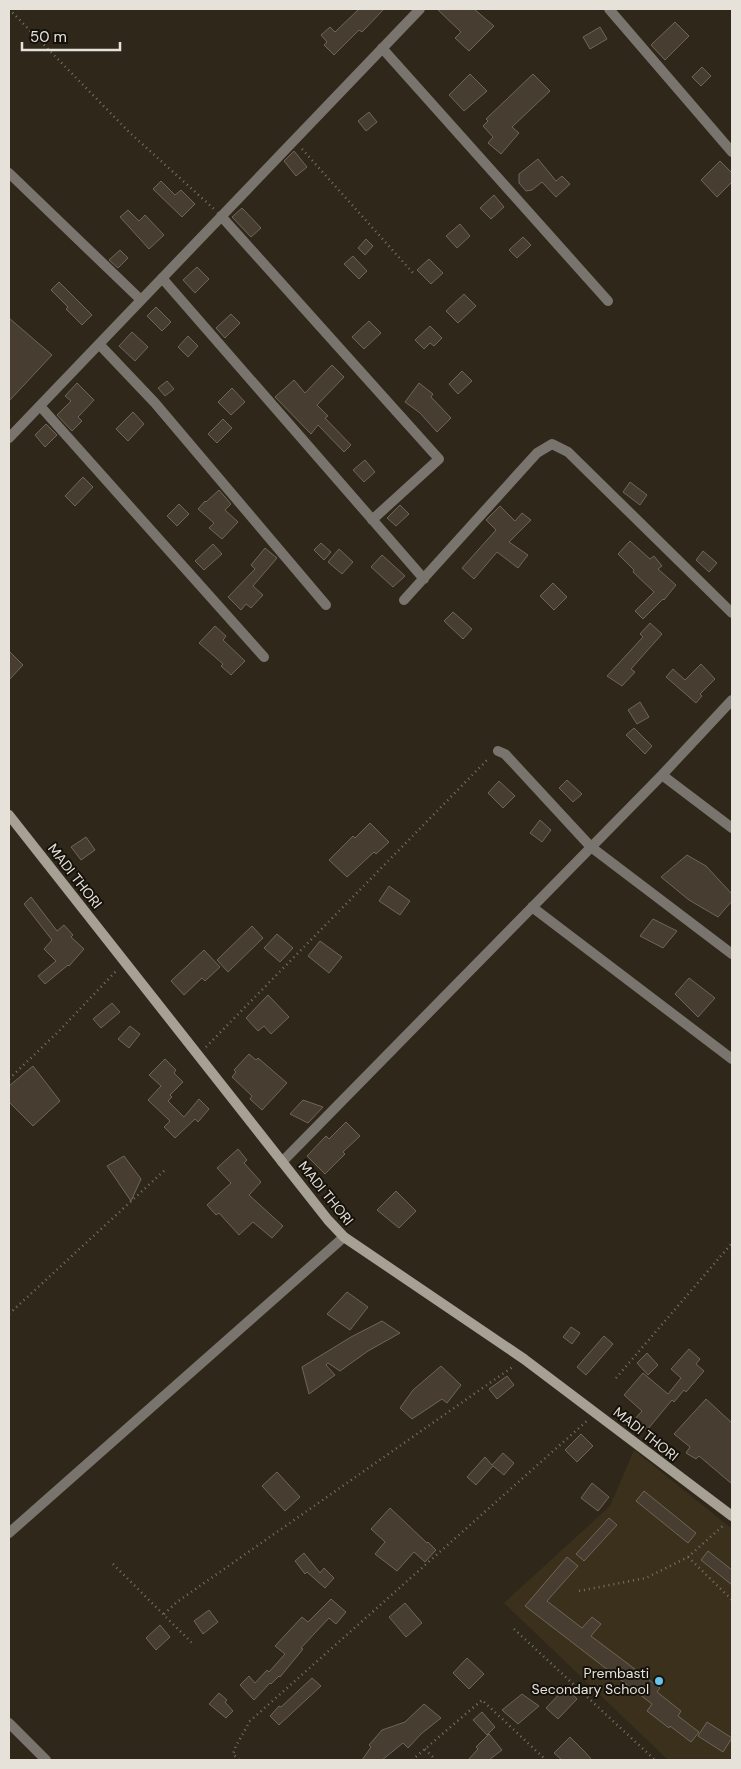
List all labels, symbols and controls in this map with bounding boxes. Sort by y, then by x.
scale bar [22,20,120,52]
text: 50 m [30,27,67,47]
street label: MADI THORI [44,840,106,912]
street label: MADI THORI [295,1157,357,1229]
street label: MADI THORI [610,1403,682,1465]
place label: Prembasti Secondary School [532,1664,649,1698]
marker: Prembasti Secondary School [653,1675,665,1687]

